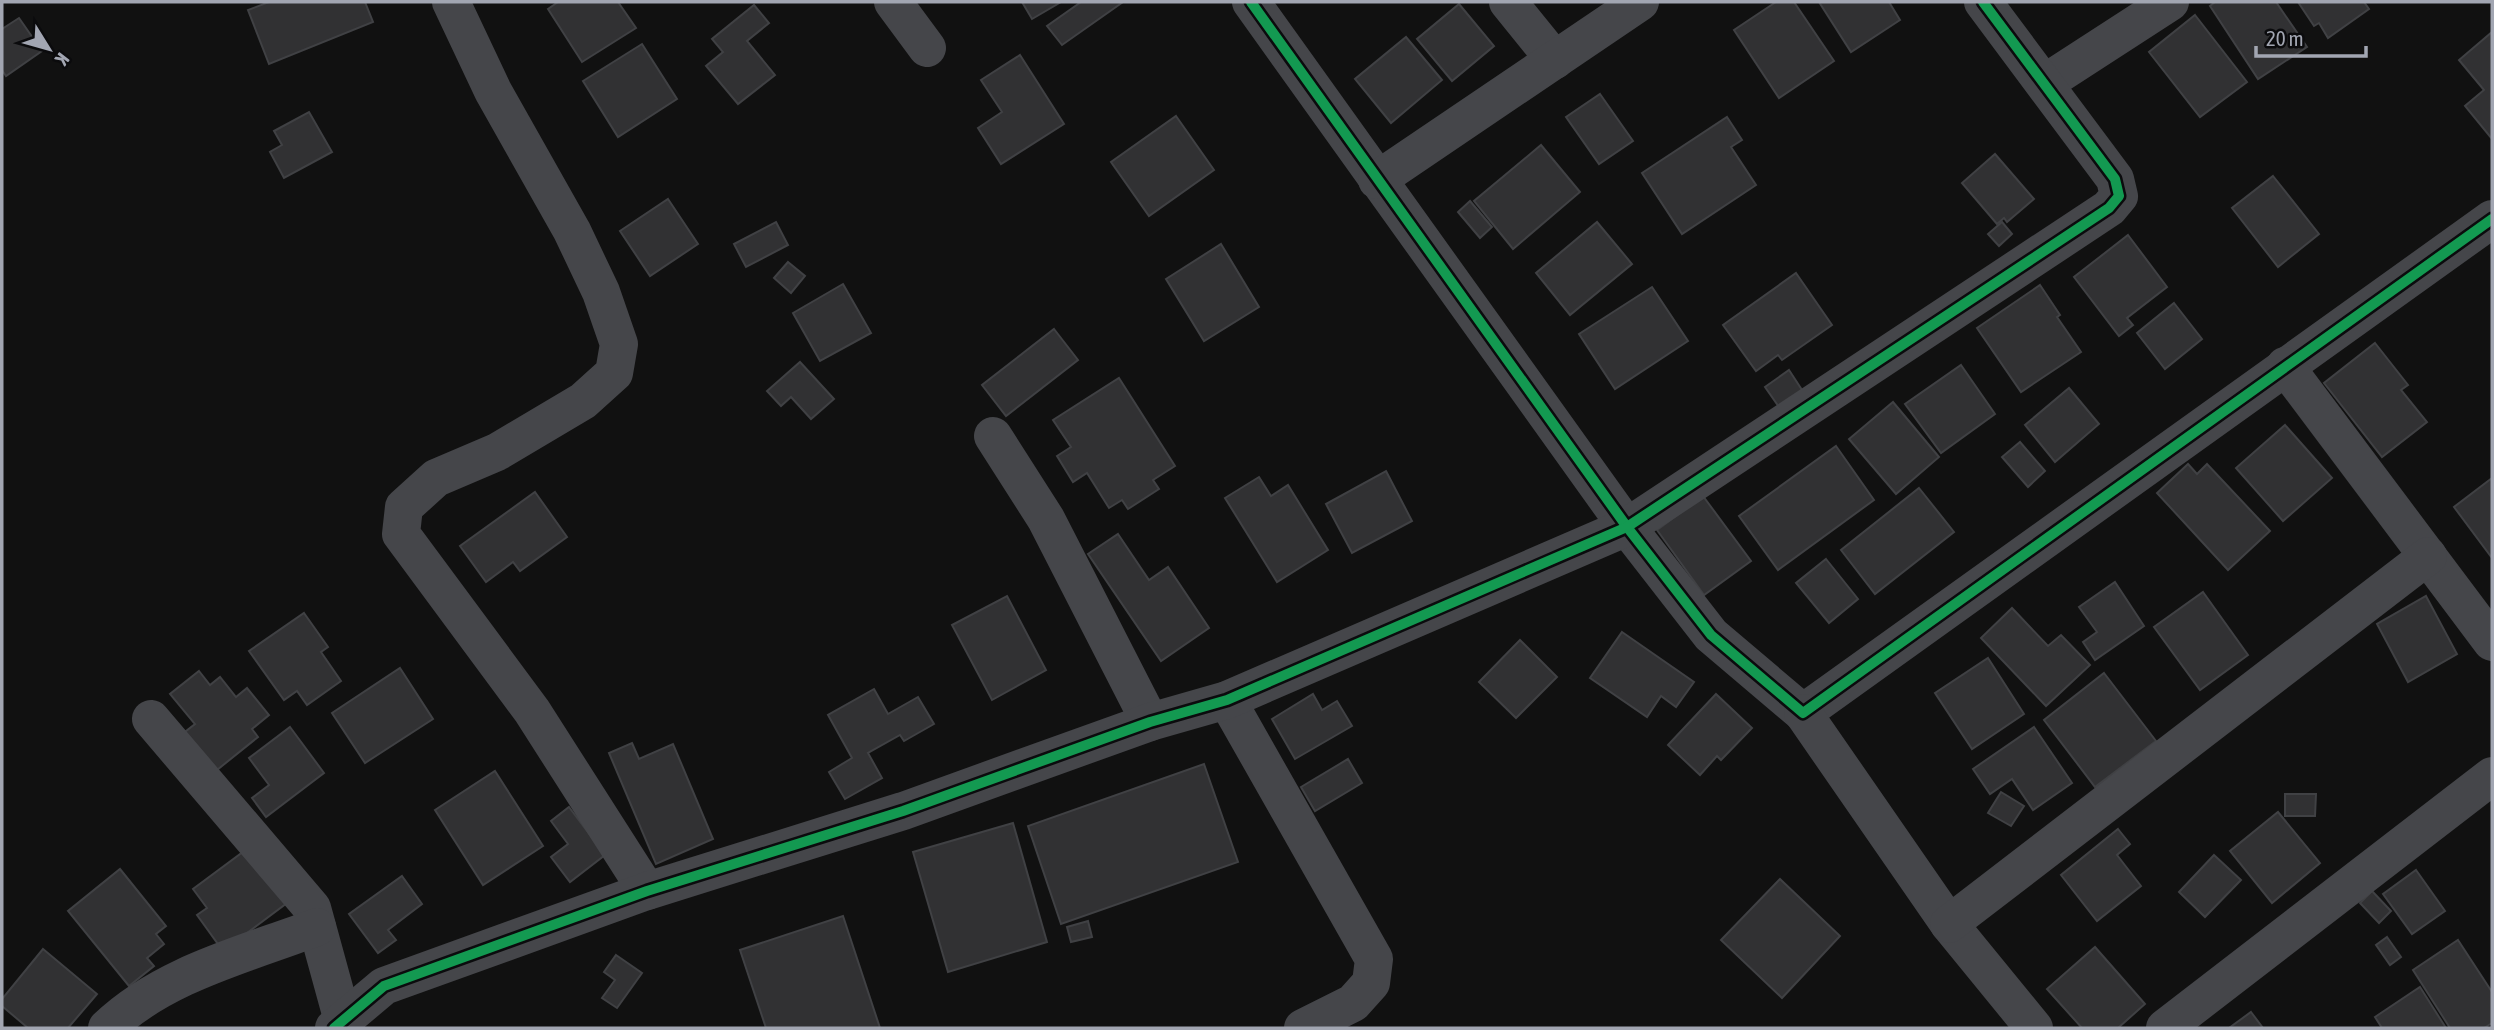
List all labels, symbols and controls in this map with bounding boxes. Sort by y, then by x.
north arrow [14,14,84,84]
scale bar [2256,14,2366,58]
text: 20 m [2266,26,2304,50]
text: K [51,49,74,70]

